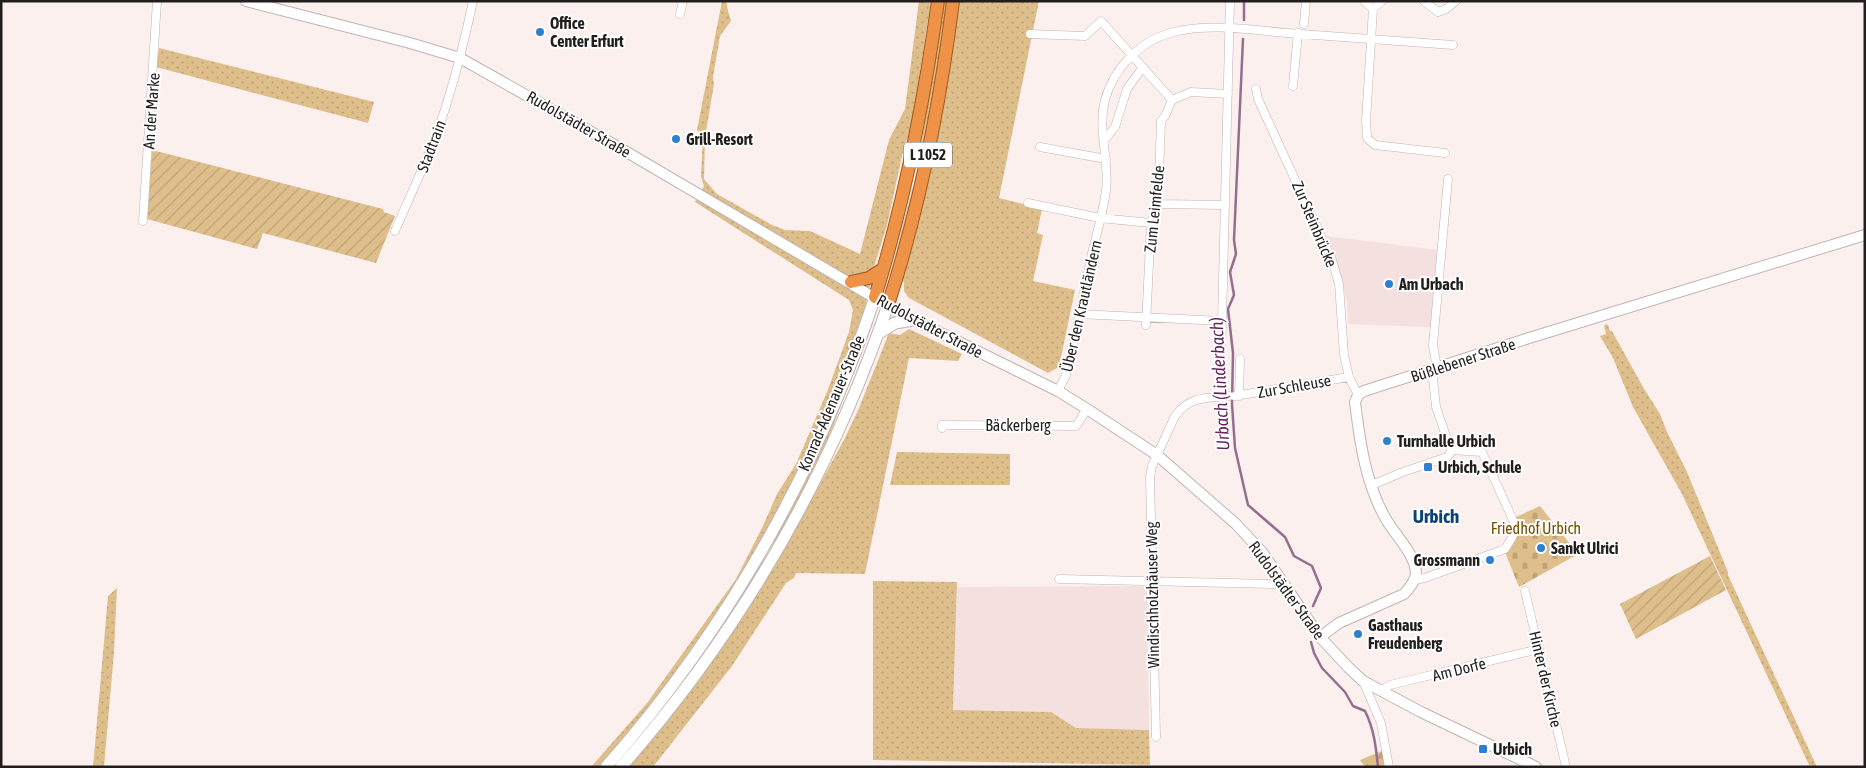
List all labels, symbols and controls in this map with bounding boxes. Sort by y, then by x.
place label: Office Center Erfurt [550,14,624,50]
marker: Office Center Erfurt [534,26,546,38]
street label: An der Marke [139,72,163,150]
street label: Rudolstädter Straße [524,87,634,161]
street label: Stadtrain [413,117,449,175]
place label: Grill-Resort [686,130,753,148]
marker: Grill-Resort [670,133,682,145]
road number: L 1052 [904,142,952,168]
street label: Zum Leimfelde [1140,164,1168,254]
street label: Zur Steinbrücke [1289,178,1341,270]
street label: Über den Krautländern [1057,238,1105,374]
place label: Am Urbach [1398,275,1464,293]
marker: Am Urbach [1383,278,1395,290]
street label: Rudolstädter Straße [874,291,986,361]
water label: Urbach (Linderbach) [1206,317,1233,451]
street label: Konrad-Adenauer-Straße [794,332,868,474]
street label: Büßlebener Straße [1408,335,1518,385]
street label: Zur Schleuse [1256,371,1332,401]
street label: Bäckerberg [985,416,1051,435]
place label: Turnhalle Urbich [1397,432,1496,450]
marker: Turnhalle Urbich [1381,435,1393,447]
place label: Urbich, Schule [1438,458,1522,476]
marker: Urbich, Schule [1422,461,1434,473]
district label: Urbich [1413,505,1459,527]
park label: Friedhof Urbich [1491,519,1581,537]
street label: Windischholzhäuser Weg [1142,521,1163,669]
street label: Rudolstädter Straße [1245,537,1329,643]
place label: Sankt Ulrici [1551,539,1619,557]
marker: Sankt Ulrici [1535,542,1547,554]
place label: Grossmann [1414,551,1480,569]
marker: Grossmann [1484,554,1496,566]
place label: Gasthaus Freudenberg [1368,616,1443,652]
marker: Gasthaus Freudenberg [1352,628,1364,640]
street label: Hinter der Kirche [1526,629,1566,729]
street label: Am Dorfe [1430,654,1488,684]
place label: Urbich [1493,740,1532,758]
marker: Urbich [1477,743,1489,755]

